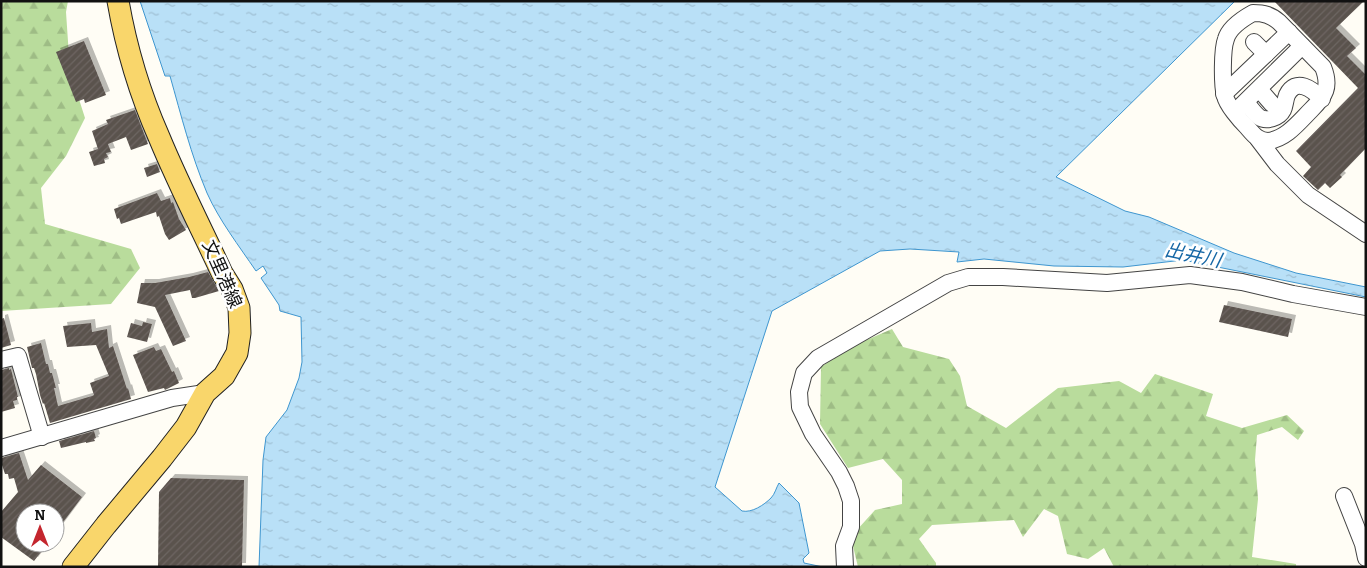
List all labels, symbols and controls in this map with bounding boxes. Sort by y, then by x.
street label: 文里港線 [197,237,247,311]
water label: 出井川 [1163,238,1225,273]
north arrow [15,503,65,553]
text: N [35,507,46,524]

